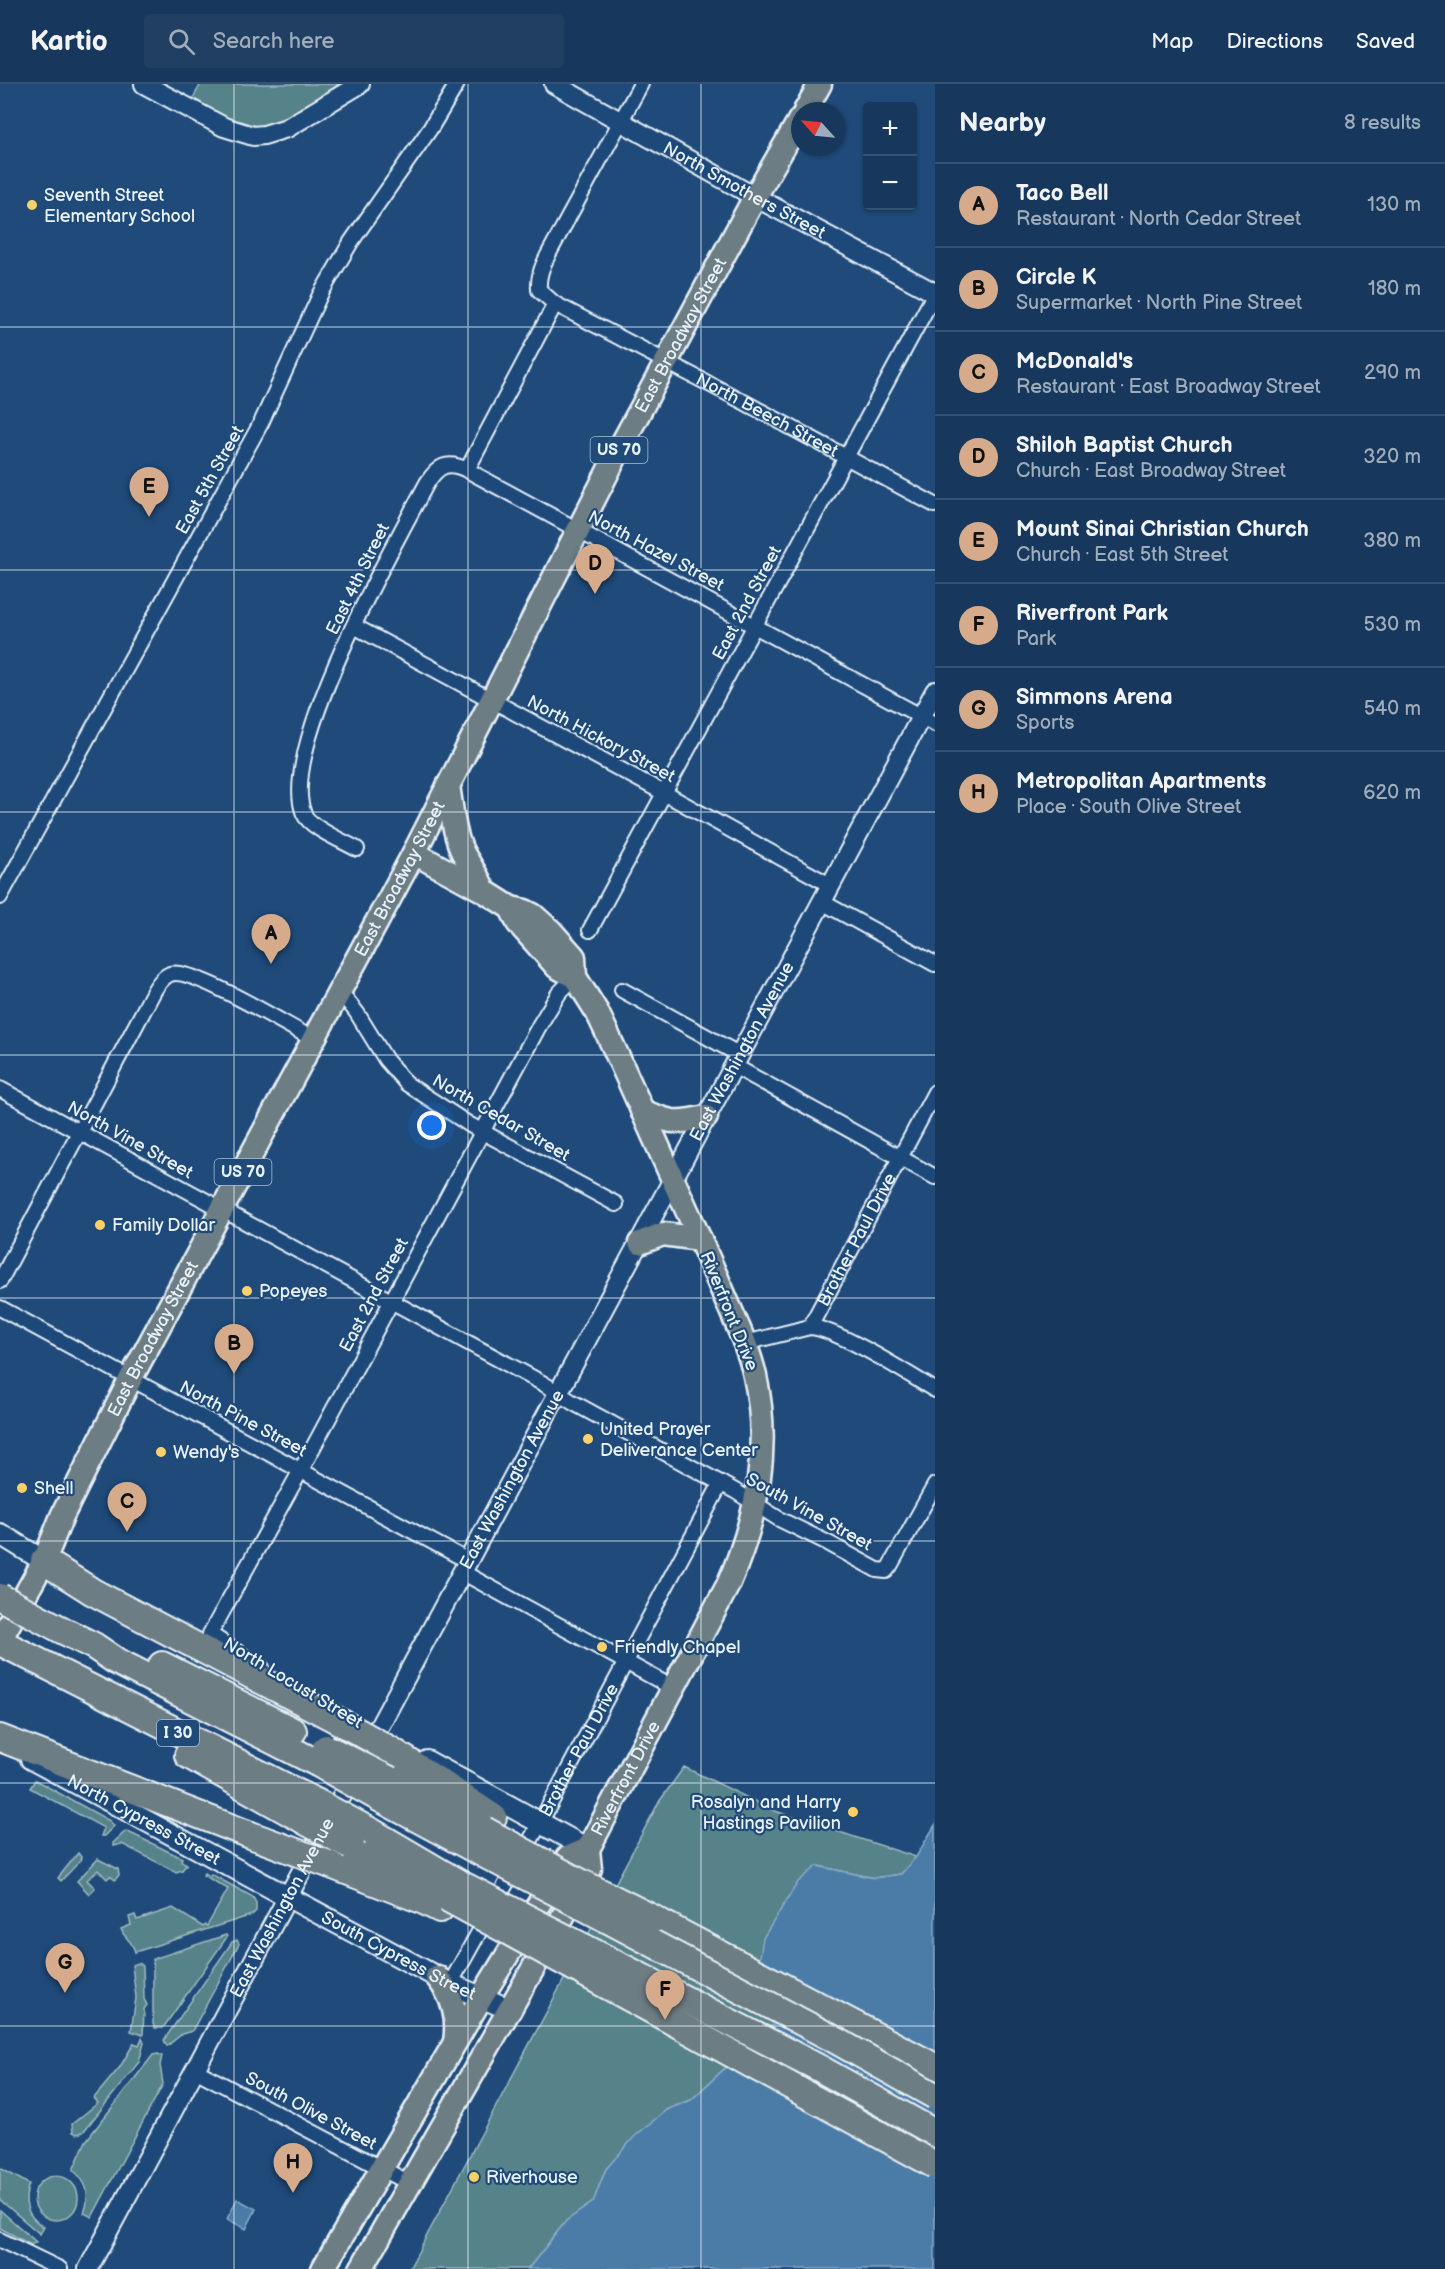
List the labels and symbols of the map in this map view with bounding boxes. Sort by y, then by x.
north arrow [791,102,845,156]
street label: North Smothers Street [660,137,829,243]
place label: Seventh Street Elementary School [44,185,195,227]
marker: Seventh Street Elementary School [25,198,39,212]
street label: East Broadway Street [630,254,731,416]
street label: North Beech Street [693,369,842,462]
street label: East 5th Street [171,422,249,538]
road number: US 70 [590,437,648,463]
pin: E [130,468,168,517]
street label: North Hazel Street [584,506,728,596]
street label: East 4th Street [322,519,394,638]
street label: East 2nd Street [708,542,786,664]
pin: D [576,544,614,594]
street label: North Hickory Street [523,691,679,787]
street label: East Broadway Street [350,797,449,960]
pin: A [252,914,290,964]
street label: East Washington Avenue [685,958,798,1145]
street label: North Cedar Street [429,1070,574,1166]
street label: North Vine Street [64,1097,197,1183]
your location [417,1111,446,1140]
road number: US 70 [214,1159,272,1185]
street label: Brother Paul Drive [812,1169,901,1310]
place label: Family Dollar [112,1215,215,1236]
marker: Family Dollar [93,1218,107,1232]
street label: East 2nd Street [335,1234,413,1356]
street label: Riverfront Drive [696,1248,763,1374]
street label: East Broadway Street [103,1257,203,1420]
place label: Popeyes [259,1281,327,1302]
marker: Popeyes [240,1284,254,1298]
pin: B [214,1324,254,1374]
street label: North Pine Street [176,1377,311,1462]
street label: East Washington Avenue [455,1386,569,1573]
place label: United Prayer Deliverance Center [600,1419,758,1461]
marker: United Prayer Deliverance Center [581,1432,595,1446]
place label: Wendy's [173,1442,239,1463]
marker: Wendy's [154,1445,168,1459]
street label: South Vine Street [742,1469,876,1556]
place label: Shell [34,1478,74,1499]
marker: Shell [15,1481,29,1495]
pin: C [108,1482,146,1532]
street label: North Locust Street [220,1633,367,1733]
place label: Friendly Chapel [614,1637,741,1658]
marker: Friendly Chapel [595,1640,609,1654]
street label: Brother Paul Drive [535,1680,623,1820]
street label: Riverfront Drive [586,1717,665,1839]
road number: I 30 [157,1720,199,1746]
street label: North Cypress Street [64,1770,224,1869]
place label: Rosalyn and Harry Hastings Pavilion [691,1792,842,1834]
marker: Rosalyn and Harry Hastings Pavilion [846,1805,860,1819]
street label: East Washington Avenue [225,1814,339,2001]
street label: South Cypress Street [318,1906,479,2004]
pin: G [46,1944,84,1993]
pin: F [646,1970,684,2020]
street label: South Olive Street [242,2068,381,2155]
pin: H [274,2144,312,2193]
place label: Riverhouse [486,2167,578,2188]
marker: Riverhouse [467,2170,481,2184]

